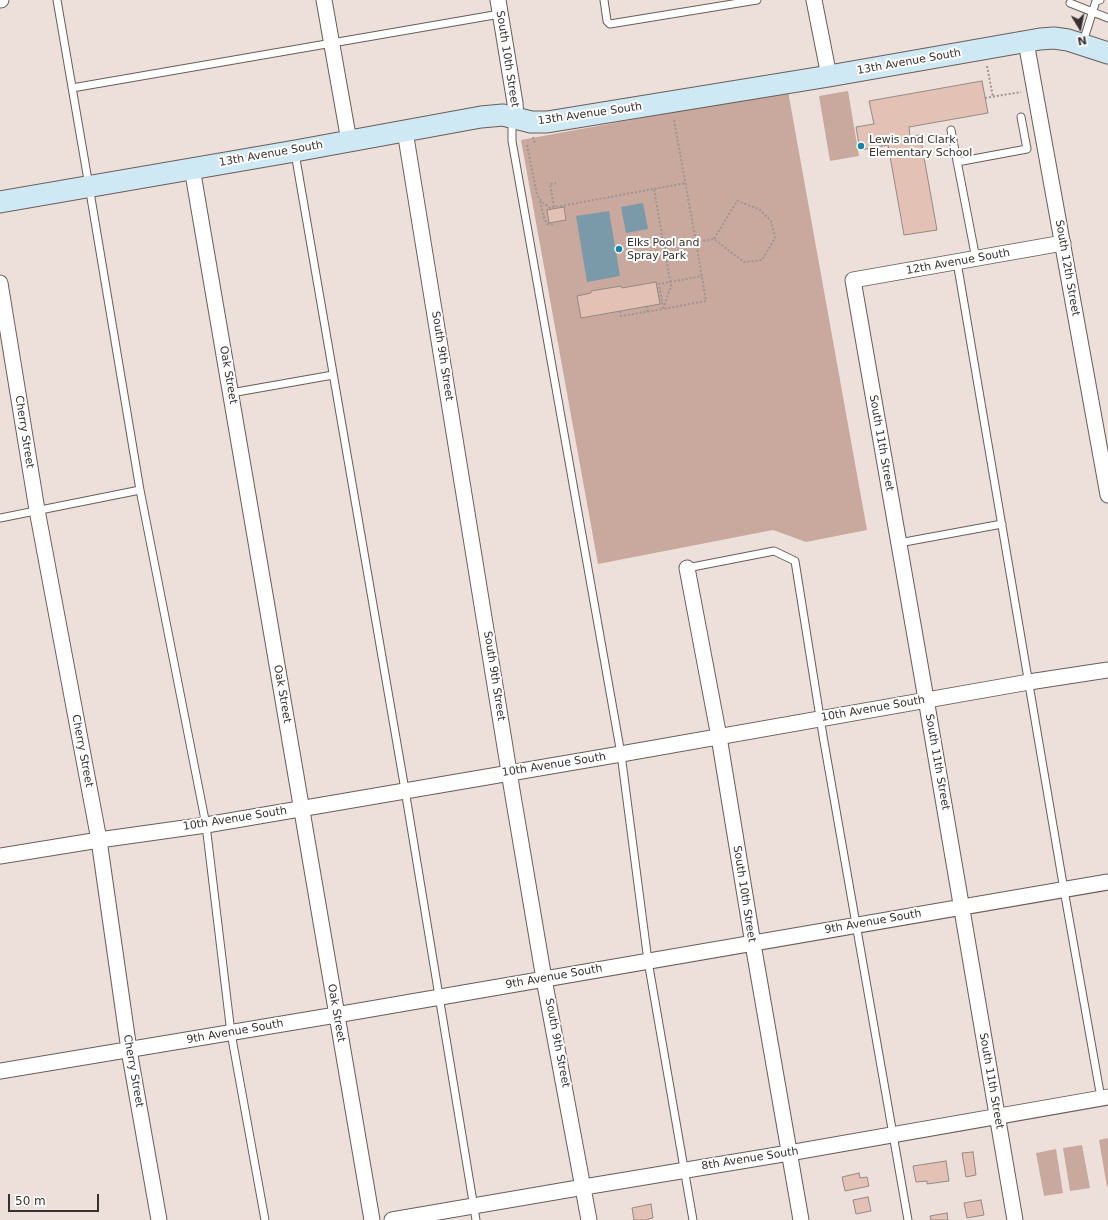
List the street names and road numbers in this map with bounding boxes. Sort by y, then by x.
street label: South 10th Street [493,10,521,108]
street label: 13th Avenue South [856,46,962,78]
street label: 13th Avenue South [537,100,643,128]
street label: 13th Avenue South [218,138,324,170]
street label: South 12th Street [1052,219,1082,317]
street label: 12th Avenue South [905,246,1011,278]
street label: South 9th Street [428,310,456,402]
street label: Oak Street [216,345,240,405]
street label: South 11th Street [866,394,896,492]
street label: Cherry Street [12,395,36,469]
street label: South 9th Street [480,630,508,722]
street label: Oak Street [270,664,294,724]
street label: 10th Avenue South [820,693,926,725]
street label: South 11th Street [922,713,952,811]
street label: Cherry Street [68,714,96,788]
street label: 10th Avenue South [501,750,607,780]
street label: 10th Avenue South [182,804,288,834]
street label: South 10th Street [730,845,758,943]
street label: 9th Avenue South [824,907,922,937]
street label: 9th Avenue South [505,962,603,992]
street label: Oak Street [324,983,348,1043]
street label: South 9th Street [542,997,572,1089]
street label: 9th Avenue South [186,1017,284,1047]
street label: South 11th Street [976,1032,1006,1130]
street label: Cherry Street [120,1034,146,1108]
street label: 8th Avenue South [701,1145,799,1173]

